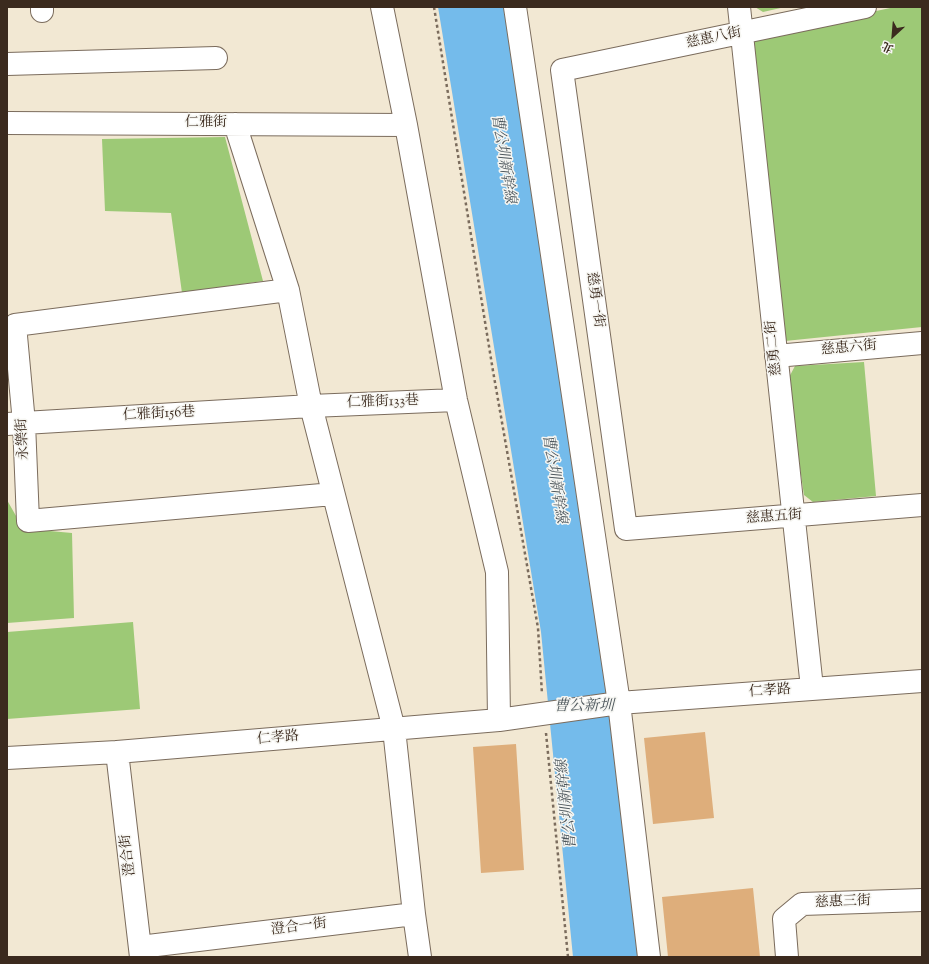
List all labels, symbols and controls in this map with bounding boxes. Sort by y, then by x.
north arrow [873,16,913,56]
street label: 慈惠八街 [685,25,743,53]
text: 北 [879,37,896,56]
water label: 曹公圳新幹線 [486,113,518,205]
street label: 仁雅街 [185,116,227,132]
street label: 慈勇一街 [582,271,606,329]
street label: 慈勇二街 [764,319,786,377]
street label: 慈惠六街 [820,338,878,360]
street label: 仁雅街133巷 [347,393,419,413]
street label: 仁雅街156巷 [122,405,196,425]
street label: 永樂街 [15,418,33,460]
water label: 曹公圳新幹線 [537,433,569,525]
street label: 慈惠五街 [745,508,803,528]
street label: 仁孝路 [748,682,792,702]
water label: 曹公新圳 [554,698,614,716]
street label: 仁孝路 [256,729,300,749]
water label: 曹公圳新幹線 [554,758,582,850]
street label: 澄合街 [118,833,140,877]
street label: 慈惠三街 [815,894,871,912]
street label: 澄合一街 [270,916,328,940]

